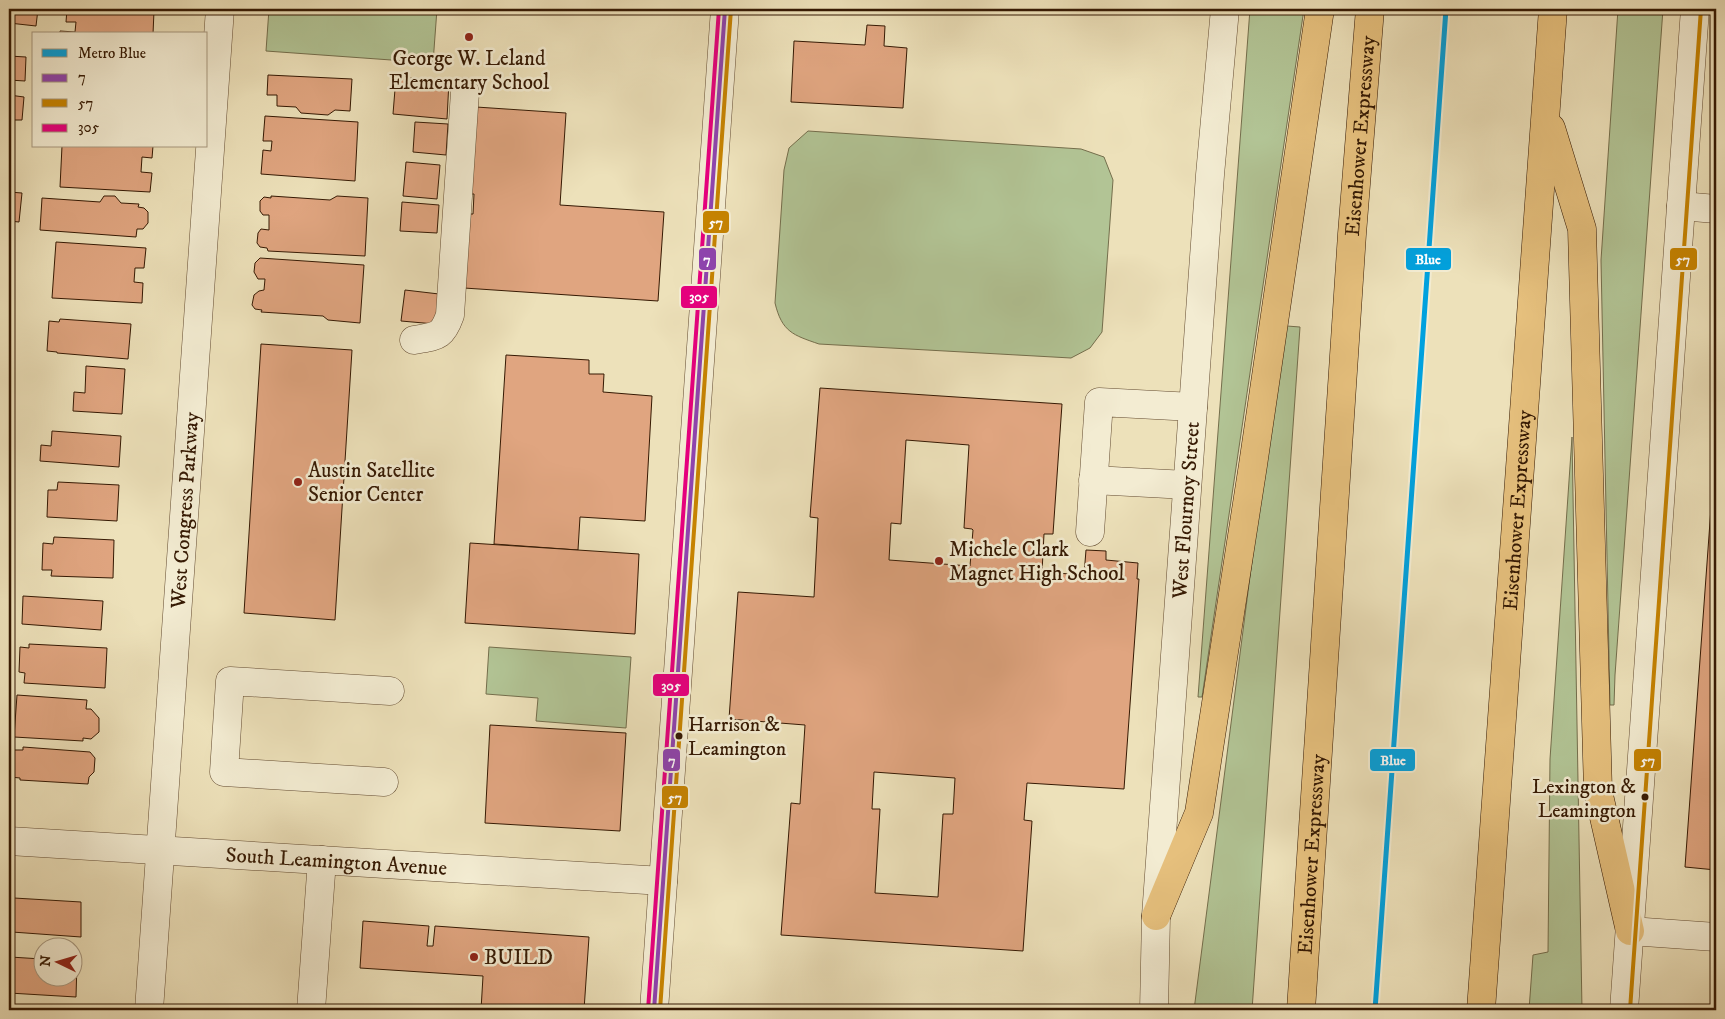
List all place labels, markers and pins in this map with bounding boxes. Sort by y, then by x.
marker: George W. Leland Elementary School [463,31,475,43]
place label: George W. Leland Elementary School [389,46,550,96]
place label: Austin Satellite Senior Center [308,458,435,508]
marker: Austin Satellite Senior Center [292,476,304,488]
place label: Michele Clark Magnet High School [949,537,1125,587]
marker: Michele Clark Magnet High School [933,555,945,567]
place label: Harrison & Leamington [688,713,787,762]
marker: Harrison & Leamington [674,731,684,741]
place label: Lexington & Leamington [1532,775,1637,824]
marker: Lexington & Leamington [1640,792,1650,802]
place label: BUILD [484,945,553,971]
marker: BUILD [468,951,480,963]

